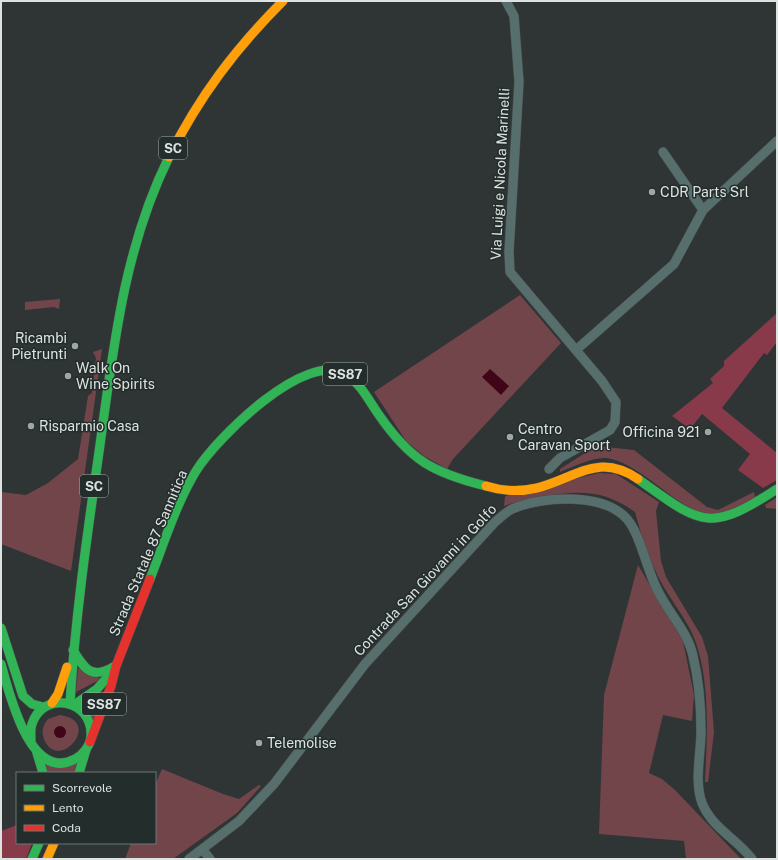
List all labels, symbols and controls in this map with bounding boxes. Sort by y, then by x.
street label: Via Luigi e Nicola Marinelli [488,88,512,260]
road number: SC [159,137,187,159]
place label: CDR Parts Srl [660,184,749,200]
marker: CDR Parts Srl [647,187,657,197]
place label: Ricambi Pietrunti [11,330,67,362]
marker: Ricambi Pietrunti [70,341,80,351]
place label: Walk On Wine Spirits [76,360,155,392]
road number: SS87 [323,363,367,385]
marker: Walk On Wine Spirits [63,371,73,381]
place label: Risparmio Casa [39,418,139,434]
marker: Risparmio Casa [26,421,36,431]
place label: Centro Caravan Sport [518,421,610,453]
place label: Officina 921 [623,424,700,440]
marker: Officina 921 [703,427,713,437]
marker: Centro Caravan Sport [505,432,515,442]
street label: Strada Statale 87 Sannitica [106,468,190,638]
road number: SC [80,475,108,497]
street label: Contrada San Giovanni in Golfo [350,501,500,659]
road number: SS87 [82,693,126,715]
place label: Telemolise [267,735,337,751]
marker: Telemolise [254,738,264,748]
legend [16,772,156,844]
text: Scorrevole [52,781,112,795]
text: Lento [52,801,84,815]
text: Coda [52,821,81,835]

